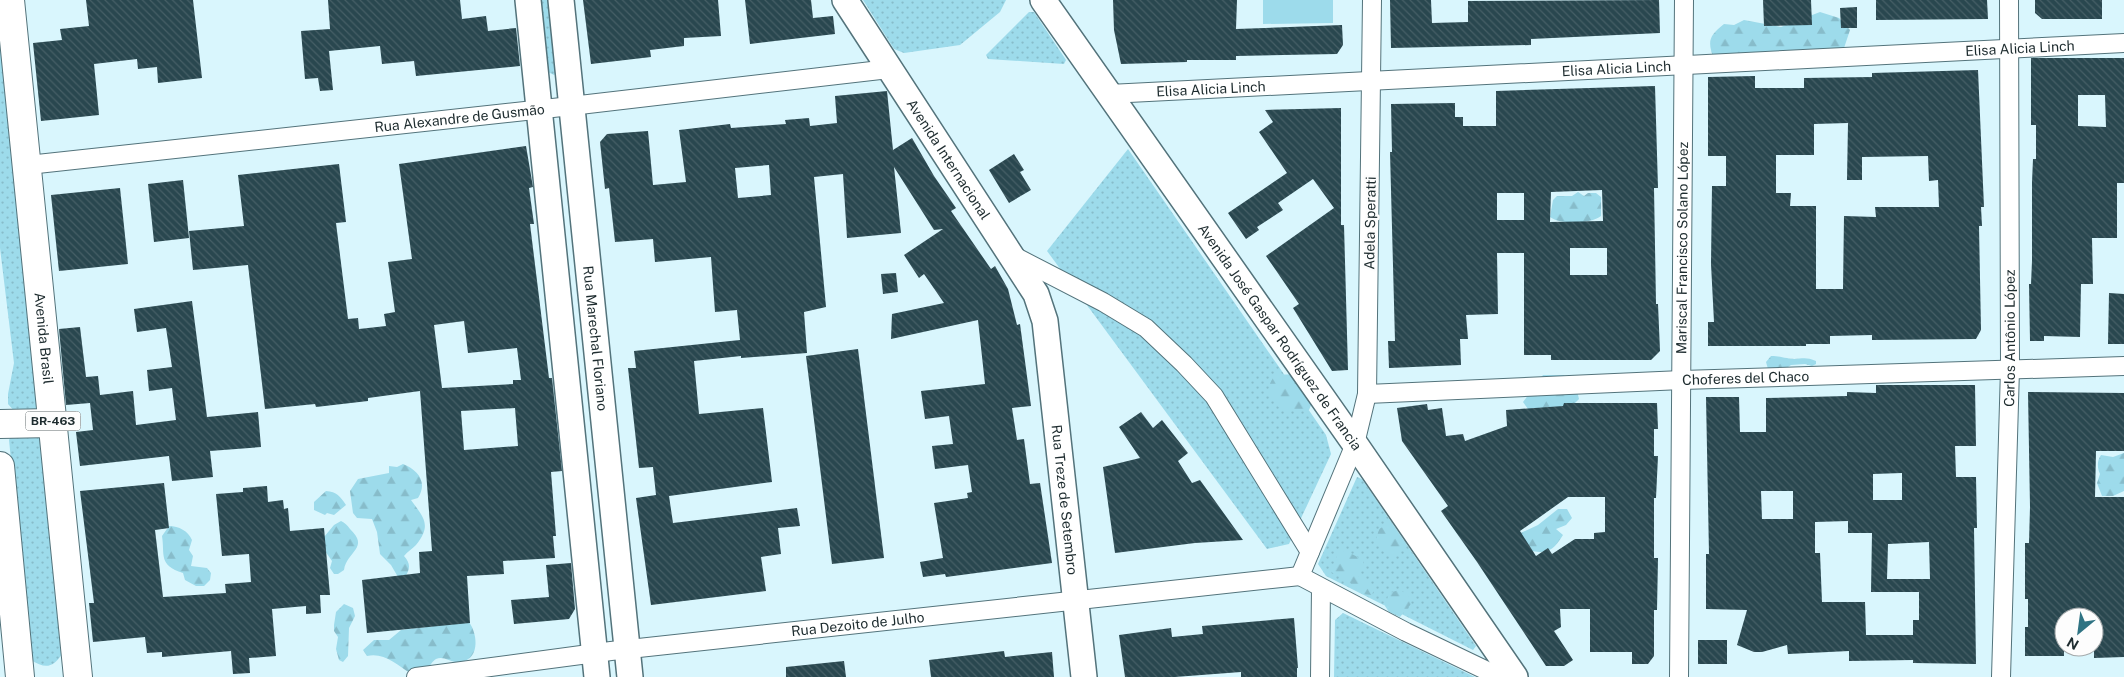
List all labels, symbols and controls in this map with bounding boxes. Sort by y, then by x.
street label: Elisa Alicia Linch [1965,37,2075,59]
street label: Elisa Alicia Linch [1561,58,1671,79]
street label: Elisa Alicia Linch [1156,78,1266,100]
street label: Avenida Internacional [904,96,993,222]
street label: Rua Alexandre de Gusmão [374,101,545,135]
street label: Mariscal Francisco Solano López [1673,141,1691,354]
street label: Adela Speratti [1361,176,1379,270]
street label: Avenida José Gaspar Rodríguez de Francia [1195,221,1365,453]
street label: Rua Marechal Floriano [580,265,611,412]
street label: Carlos Antônio López [2001,269,2018,407]
street label: Avenida Brasil [31,292,57,385]
street label: Choferes del Chaco [1682,368,1810,388]
road number: BR-463 [26,412,80,431]
street label: Rua Treze de Setembro [1048,424,1081,576]
north arrow [2054,607,2104,657]
street label: Rua Dezoito de Julho [790,609,925,639]
text: N [2064,634,2081,653]

